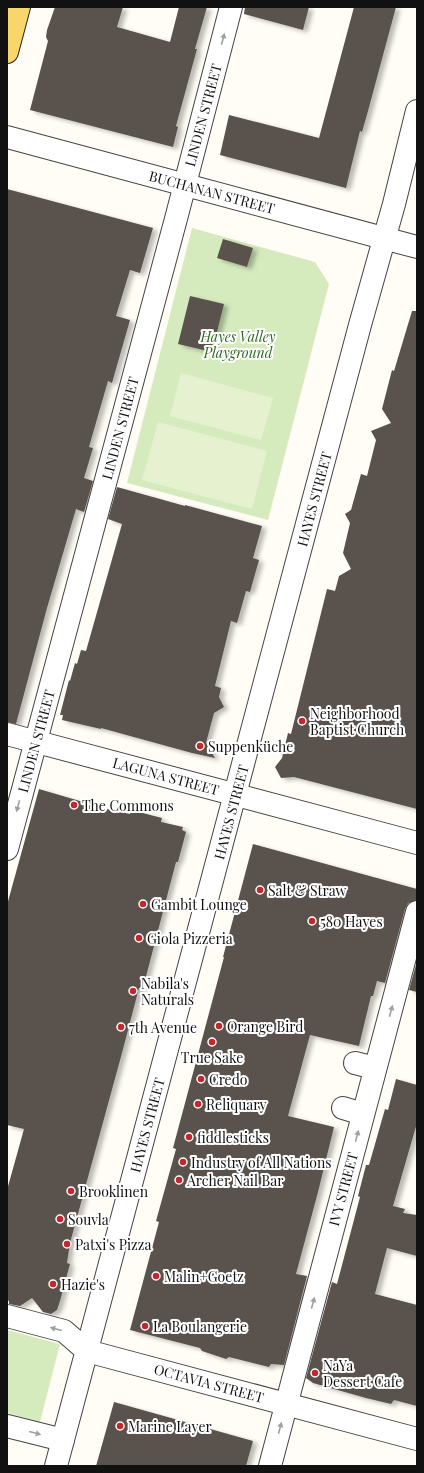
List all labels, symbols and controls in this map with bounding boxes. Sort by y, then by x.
one-way arrow [220,33,226,45]
street label: LINDEN STREET [180,61,226,169]
street label: BUCHANAN STREET [147,166,277,218]
park label: Hayes Valley Playground [199,327,276,362]
street label: LINDEN STREET [97,374,143,482]
street label: HAYES STREET [292,449,336,549]
street label: LINDEN STREET [13,687,59,795]
place label: Neighborhood Baptist Church [310,704,405,739]
marker: Neighborhood Baptist Church [297,716,307,726]
place label: Suppenküche [208,737,293,756]
marker: Suppenküche [195,741,205,751]
street label: LAGUNA STREET [111,753,222,799]
street label: HAYES STREET [209,762,253,862]
place label: The Commons [82,796,174,815]
one-way arrow [15,800,21,812]
marker: The Commons [69,800,79,810]
place label: Salt & Straw [268,881,347,900]
marker: Salt & Straw [255,885,265,895]
place label: Gambit Lounge [151,895,247,914]
marker: Gambit Lounge [138,899,148,909]
place label: 580 Hayes [320,912,383,931]
marker: 580 Hayes [307,916,317,926]
place label: Giola Pizzeria [147,929,233,948]
marker: Giola Pizzeria [134,933,144,943]
place label: Nabila's Naturals [141,974,194,1009]
marker: Nabila's Naturals [128,986,138,996]
one-way arrow [388,1005,394,1017]
place label: Orange Bird [227,1017,303,1036]
place label: 7th Avenue [129,1018,197,1037]
marker: Orange Bird [214,1021,224,1031]
marker: 7th Avenue [116,1022,126,1032]
marker: True Sake [207,1037,217,1047]
place label: True Sake [181,1048,243,1067]
place label: Credo [209,1070,248,1089]
marker: Credo [196,1074,206,1084]
street label: HAYES STREET [125,1075,169,1175]
place label: Reliquary [206,1095,267,1114]
marker: Reliquary [193,1099,203,1109]
place label: fiddlesticks [197,1128,269,1147]
one-way arrow [354,1130,360,1142]
marker: fiddlesticks [184,1132,194,1142]
street label: IVY STREET [324,1150,362,1228]
place label: Industry of All Nations [191,1153,332,1172]
marker: Industry of All Nations [178,1157,188,1167]
place label: Archer Nail Bar [186,1171,284,1190]
marker: Archer Nail Bar [174,1175,184,1185]
place label: Brooklinen [79,1182,149,1201]
marker: Brooklinen [66,1186,76,1196]
place label: Souvla [68,1210,109,1229]
marker: Souvla [55,1214,65,1224]
place label: Patxi's Pizza [75,1235,151,1254]
marker: Patxi's Pizza [62,1239,72,1249]
place label: Malin+Goetz [164,1267,244,1286]
marker: Malin+Goetz [151,1271,161,1281]
place label: Hazie's [61,1275,105,1294]
marker: Hazie's [48,1279,58,1289]
one-way arrow [310,1296,316,1308]
place label: La Boulangerie [153,1317,247,1336]
marker: La Boulangerie [140,1321,150,1331]
one-way arrow [50,1325,62,1331]
place label: NaYa Dessert Cafe [323,1356,402,1391]
street label: OCTAVIA STREET [152,1359,266,1407]
marker: NaYa Dessert Cafe [310,1368,320,1378]
place label: Marine Layer [128,1417,212,1436]
marker: Marine Layer [115,1421,125,1431]
one-way arrow [277,1422,283,1434]
one-way arrow [29,1430,41,1436]

